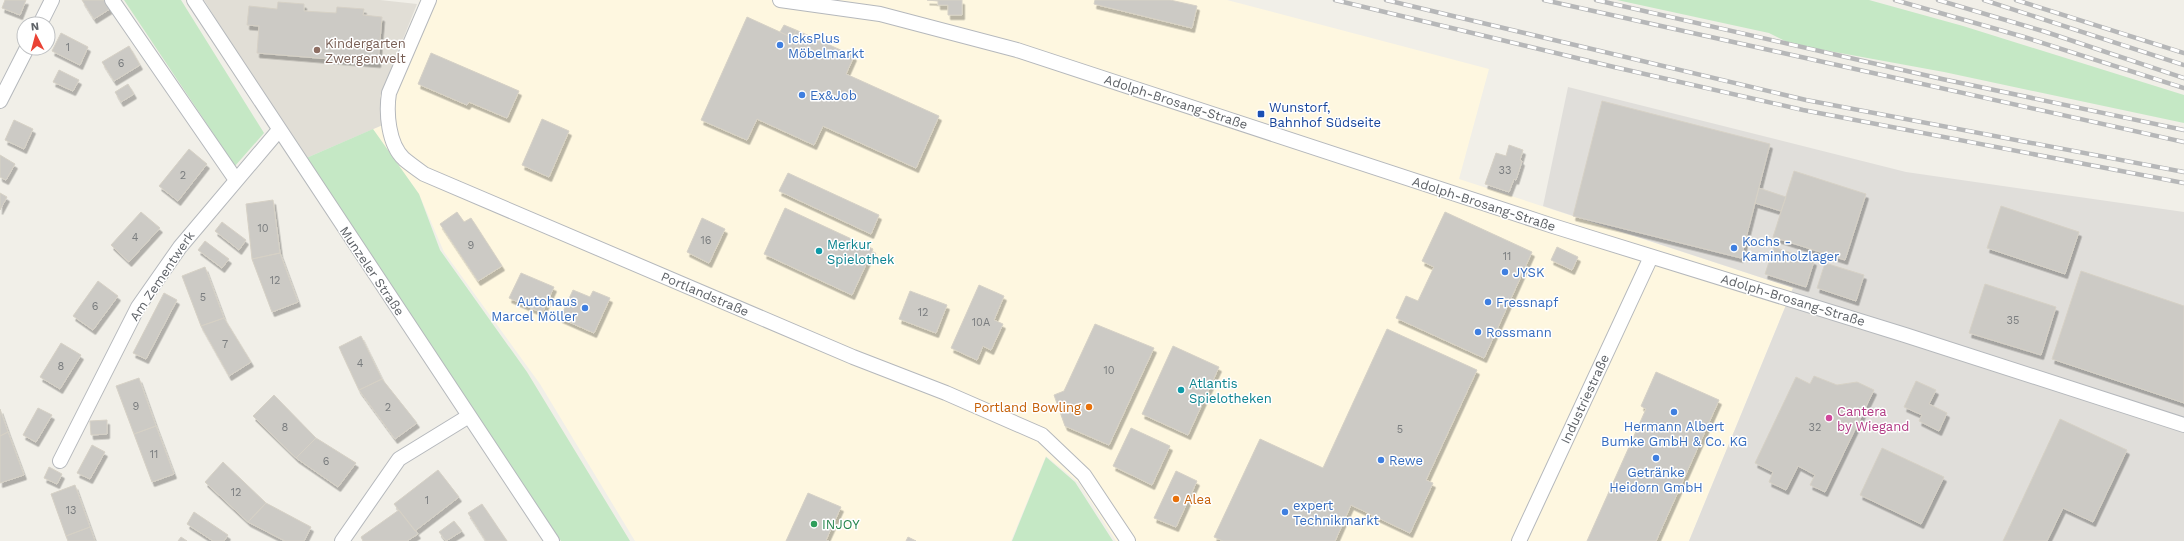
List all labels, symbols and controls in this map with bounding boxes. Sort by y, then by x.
north arrow [16,16,56,56]
text: N [30,20,40,33]
place label: IcksPlus Möbelmarkt [788,31,865,61]
place label: Kindergarten Zwergenwelt [325,36,406,66]
marker: IcksPlus Möbelmarkt [775,40,785,50]
house number: 1 [66,41,70,54]
marker: Kindergarten Zwergenwelt [312,45,322,55]
house number: 6 [118,57,125,70]
street label: Adolph-Brosang-Straße [1102,72,1250,132]
place label: Ex&Job [810,88,857,103]
marker: Ex&Job [797,90,807,100]
place label: Wunstorf, Bahnhof Südseite [1269,100,1381,130]
marker: Wunstorf, Bahnhof Südseite [1256,109,1266,119]
house number: 33 [1499,164,1511,177]
house number: 2 [180,169,186,182]
street label: Adolph-Brosang-Straße [1410,174,1558,234]
house number: 10 [257,222,269,235]
street label: Munzeler Straße [337,224,407,318]
street label: Am Zementwerk [126,228,198,324]
house number: 4 [132,231,139,244]
house number: 16 [701,234,712,247]
place label: Kochs - Kaminholzlager [1742,234,1839,264]
place label: Merkur Spielothek [827,237,895,267]
house number: 9 [468,239,475,252]
marker: Kochs - Kaminholzlager [1729,243,1739,253]
marker: Merkur Spielothek [814,246,824,256]
house number: 11 [1503,250,1511,263]
place label: JYSK [1513,265,1545,280]
marker: JYSK [1500,267,1510,277]
street label: Portlandstraße [659,269,751,319]
street label: Adolph-Brosang-Straße [1719,271,1867,329]
house number: 12 [270,274,280,287]
house number: 5 [200,291,206,304]
place label: Autohaus Marcel Möller [491,294,577,324]
place label: Fressnapf [1496,295,1558,310]
marker: Fressnapf [1483,297,1493,307]
house number: 6 [92,300,99,313]
marker: Autohaus Marcel Möller [580,303,590,313]
house number: 12 [918,306,928,319]
house number: 35 [2007,314,2019,327]
house number: 10A [972,316,990,329]
place label: Rossmann [1486,325,1552,340]
marker: Rossmann [1473,327,1483,337]
house number: 7 [222,338,228,351]
street label: Industriestraße [1558,352,1612,446]
house number: 4 [357,357,364,370]
house number: 8 [58,360,65,373]
house number: 10 [1103,364,1115,377]
place label: Atlantis Spielotheken [1189,376,1272,406]
marker: Atlantis Spielotheken [1176,385,1186,395]
house number: 9 [133,400,140,413]
place label: Portland Bowling [974,400,1081,415]
house number: 2 [385,401,391,414]
marker: Portland Bowling [1084,402,1094,412]
place label: Cantera by Wiegand [1837,404,1909,434]
marker: Hermann Albert Bumke GmbH & Co. KG [1669,407,1679,417]
marker: Cantera by Wiegand [1824,413,1834,423]
place label: Hermann Albert Bumke GmbH & Co. KG [1601,419,1747,449]
house number: 8 [282,421,289,434]
house number: 32 [1809,421,1821,434]
house number: 5 [1397,423,1403,436]
house number: 11 [150,448,158,461]
place label: Rewe [1389,453,1423,468]
marker: Getränke Heidorn GmbH [1651,453,1661,463]
house number: 6 [323,455,330,468]
marker: Rewe [1376,455,1386,465]
place label: Getränke Heidorn GmbH [1609,465,1703,495]
house number: 12 [231,486,241,499]
place label: Alea [1184,492,1212,507]
house number: 1 [425,494,429,507]
marker: Alea [1171,494,1181,504]
place label: expert Technikmarkt [1293,498,1380,528]
house number: 13 [66,504,76,517]
marker: expert Technikmarkt [1280,507,1290,517]
place label: INJOY [822,517,860,532]
marker: INJOY [809,519,819,529]

